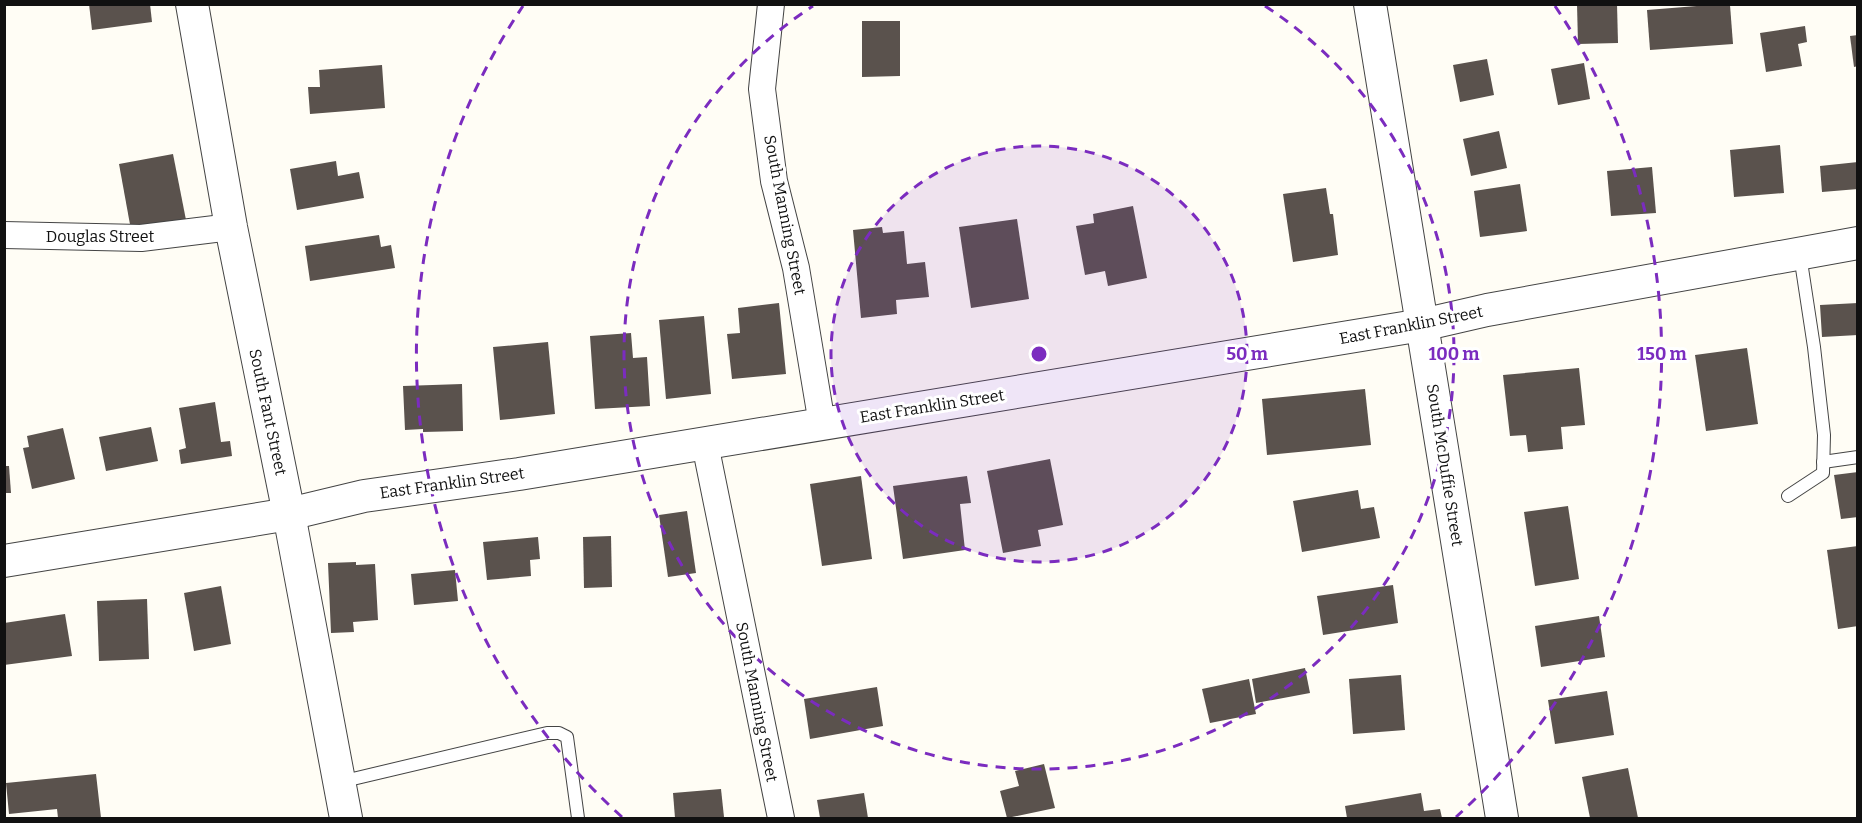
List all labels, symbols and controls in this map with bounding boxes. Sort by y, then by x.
street label: South Manning Street [760,133,810,297]
street label: Douglas Street [46,227,154,246]
street label: East Franklin Street [1338,302,1485,348]
text: 50 m [1226,343,1268,365]
text: 100 m [1428,343,1480,365]
text: 150 m [1637,343,1687,365]
centre of rings [1029,344,1049,364]
street label: South Fant Street [245,347,291,477]
street label: South McDuffie Street [1423,382,1467,548]
street label: East Franklin Street [858,385,1006,427]
street label: East Franklin Street [378,463,526,503]
street label: South Manning Street [732,620,782,784]

